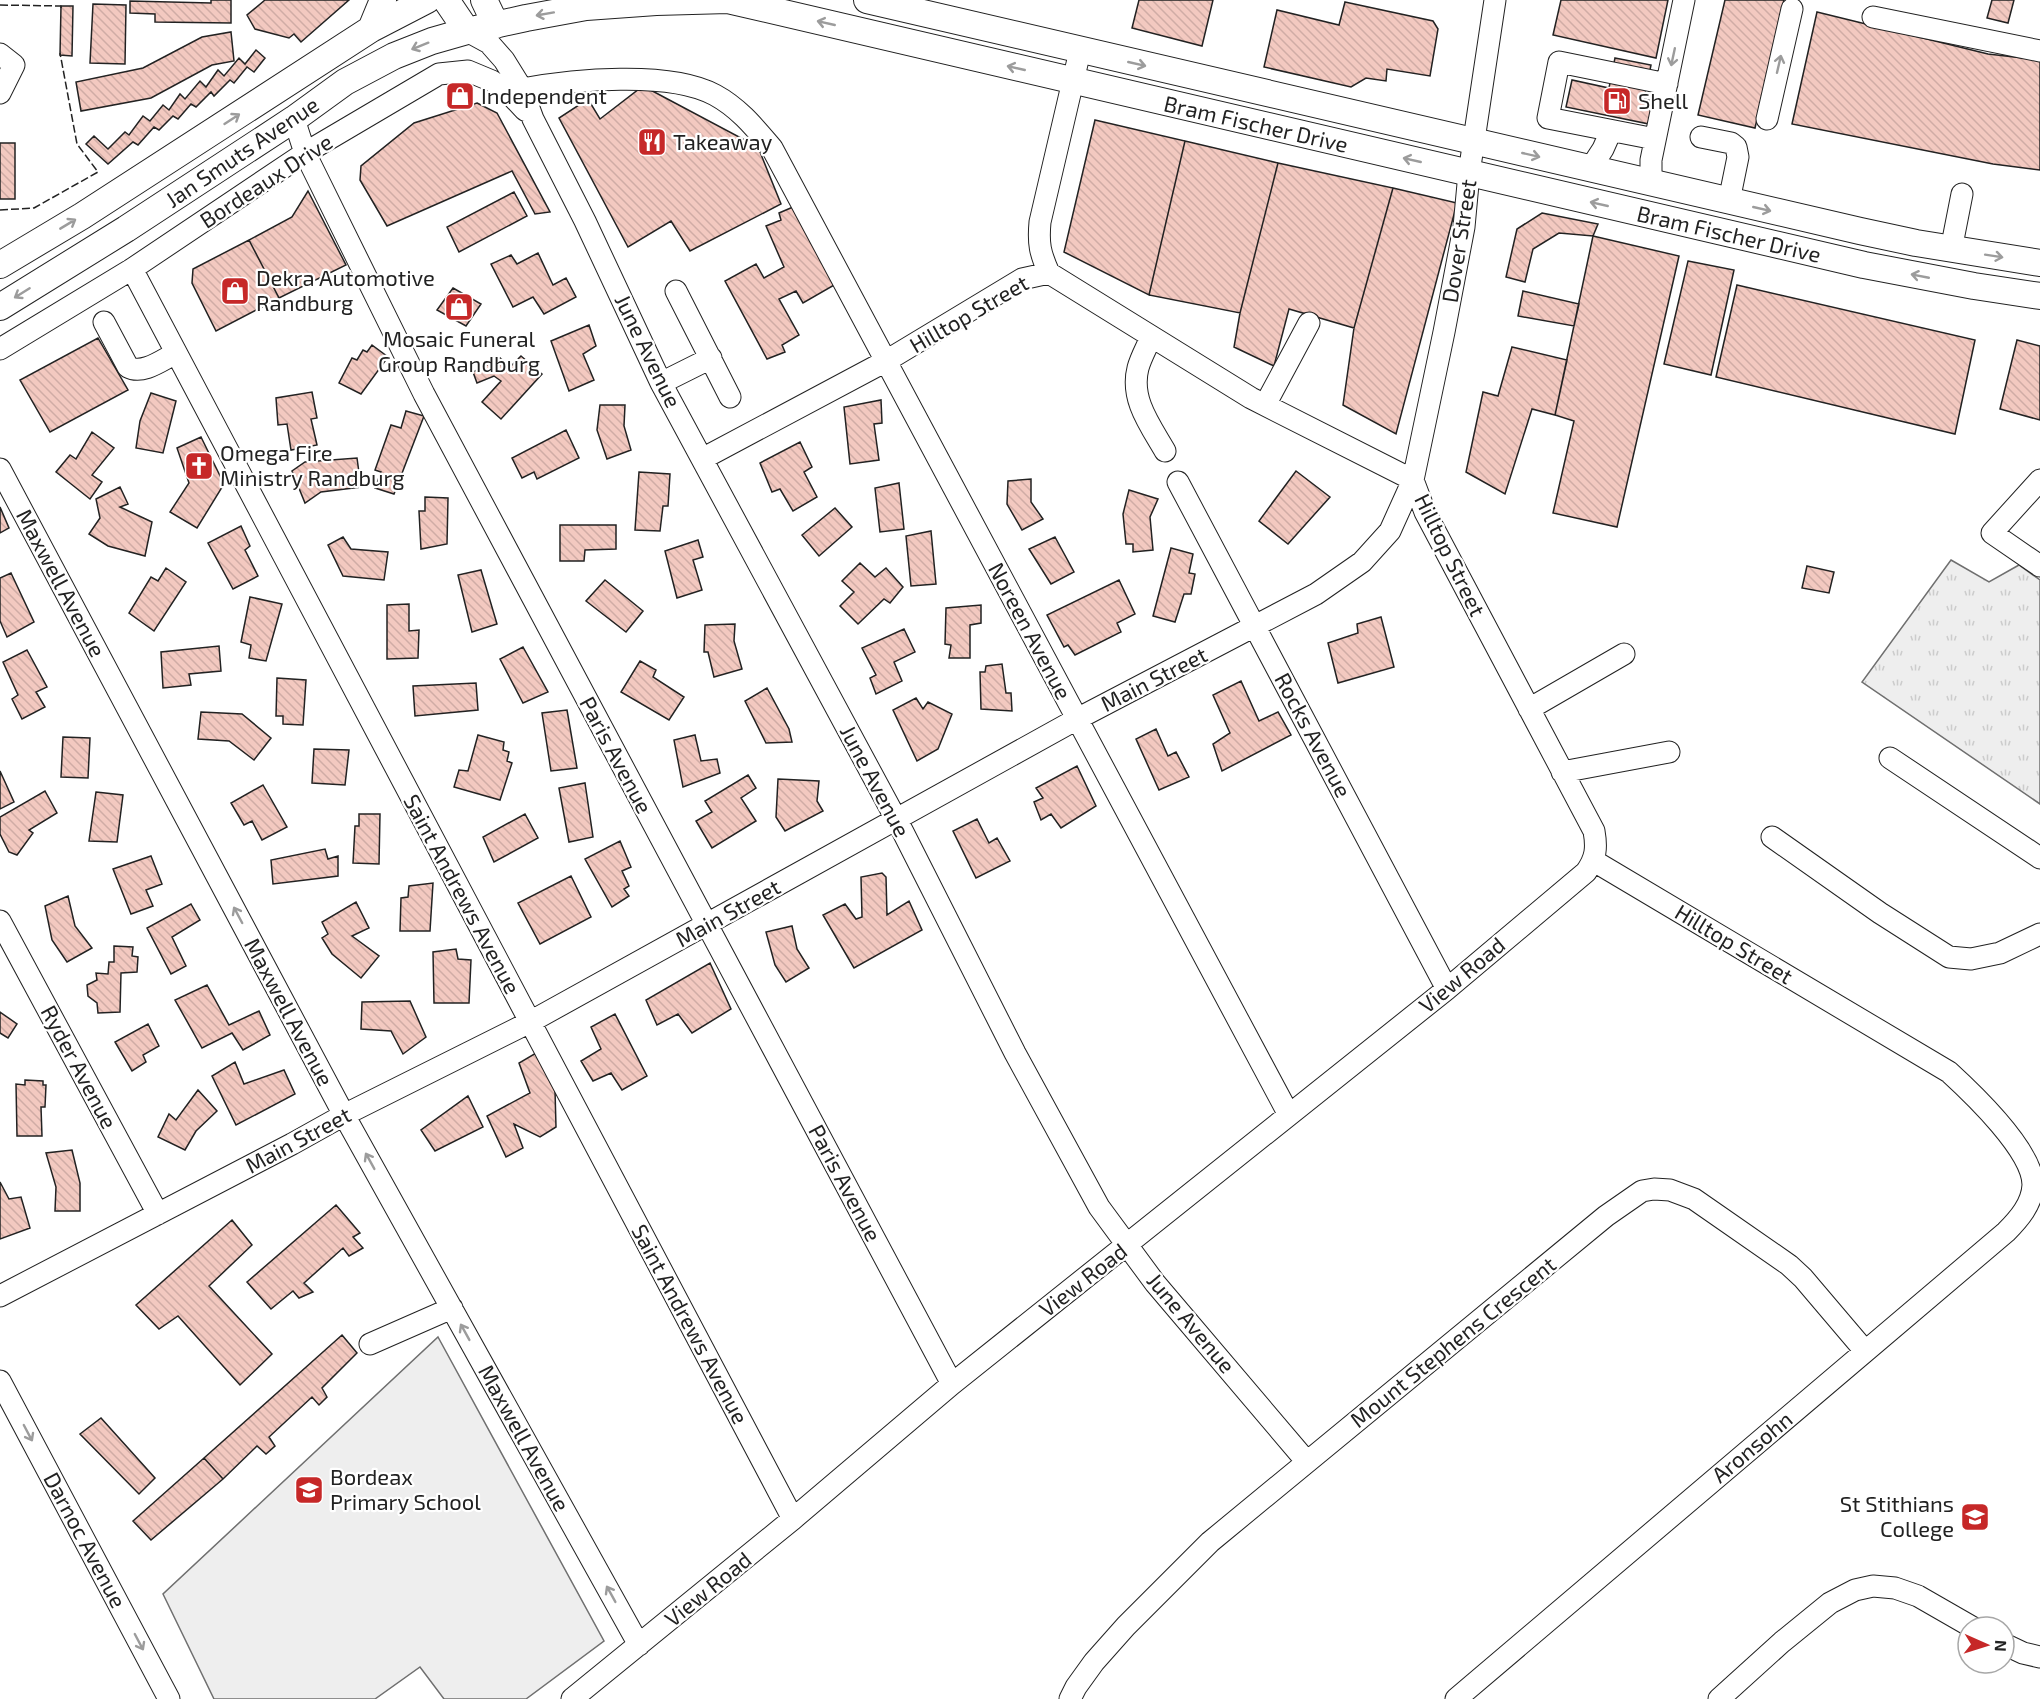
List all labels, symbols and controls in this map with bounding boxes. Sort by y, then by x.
one-way arrow [535,9,555,20]
one-way arrow [817,17,836,29]
one-way arrow [411,41,430,52]
one-way arrow [1667,47,1678,67]
one-way arrow [1774,55,1785,74]
one-way arrow [1126,59,1146,70]
one-way arrow [1006,62,1026,73]
shop icon: Independent [444,80,476,112]
place label: Independent [481,82,607,108]
fuel station icon: Shell [1601,85,1633,117]
place label: Shell [1638,87,1688,113]
street label: Bram Fischer Drive [1162,89,1351,157]
street label: Jan Smuts Avenue [160,90,323,212]
one-way arrow [223,112,240,124]
restaurant icon: Takeaway [636,126,668,158]
street label: Bordeaux Drive [194,128,336,233]
place label: Takeaway [673,128,773,154]
one-way arrow [1521,150,1540,162]
one-way arrow [1403,153,1422,165]
street label: Dover Street [1435,177,1481,304]
one-way arrow [1590,197,1609,209]
street label: Bram Fischer Drive [1635,199,1824,267]
one-way arrow [1752,203,1771,215]
one-way arrow [59,218,76,230]
one-way arrow [1984,251,2003,262]
place label: Dekra Automotive Randburg [256,264,435,315]
street label: Hilltop Street [905,269,1032,358]
one-way arrow [1911,270,1931,281]
shop icon: Dekra Automotive Randburg [219,275,251,307]
one-way arrow [14,287,31,300]
street label: June Avenue [610,290,687,411]
shop icon: Mosaic Funeral Group Randburg [443,291,475,323]
place label: Mosaic Funeral Group Randburg [378,325,540,376]
place label: Omega Fire Ministry Randburg [220,439,405,490]
church icon: Omega Fire Ministry Randburg [183,450,215,482]
street label: Hilltop Street [1410,489,1492,620]
street label: Maxwell Avenue [12,504,112,661]
street label: Noreen Avenue [984,558,1078,703]
street label: Main Street [1096,640,1211,716]
street label: Rocks Avenue [1270,668,1358,801]
street label: Paris Avenue [575,692,659,817]
street label: June Avenue [836,720,916,841]
street label: Saint Andrews Avenue [399,789,527,998]
street label: Main Street [671,873,784,952]
street label: Hilltop Street [1671,898,1798,988]
one-way arrow [232,907,243,925]
street label: View Road [1413,931,1510,1018]
street label: Maxwell Avenue [240,933,340,1090]
street label: Ryder Avenue [36,1000,123,1133]
street label: Main Street [240,1100,355,1178]
street label: Paris Avenue [804,1120,888,1245]
one-way arrow [364,1153,376,1170]
street label: Saint Andrews Avenue [627,1219,755,1428]
street label: View Road [1033,1237,1131,1321]
street label: Mount Stephens Crescent [1344,1250,1560,1432]
street label: June Avenue [1142,1267,1241,1378]
one-way arrow [459,1323,470,1341]
street label: Maxwell Avenue [474,1360,576,1515]
street label: Aronsohn [1706,1405,1797,1487]
one-way arrow [22,1423,34,1441]
place label: Bordeax Primary School [330,1463,481,1514]
street label: Darnoc Avenue [39,1467,132,1612]
school or university icon: Bordeax Primary School [293,1474,325,1506]
place label: St Stithians College [1840,1490,1954,1541]
school or university icon: St Stithians College [1959,1501,1991,1533]
street label: View Road [659,1545,756,1631]
one-way arrow [605,1585,616,1603]
north arrow [1956,1615,2016,1675]
one-way arrow [133,1633,145,1650]
text: N [1992,1640,2011,1652]

